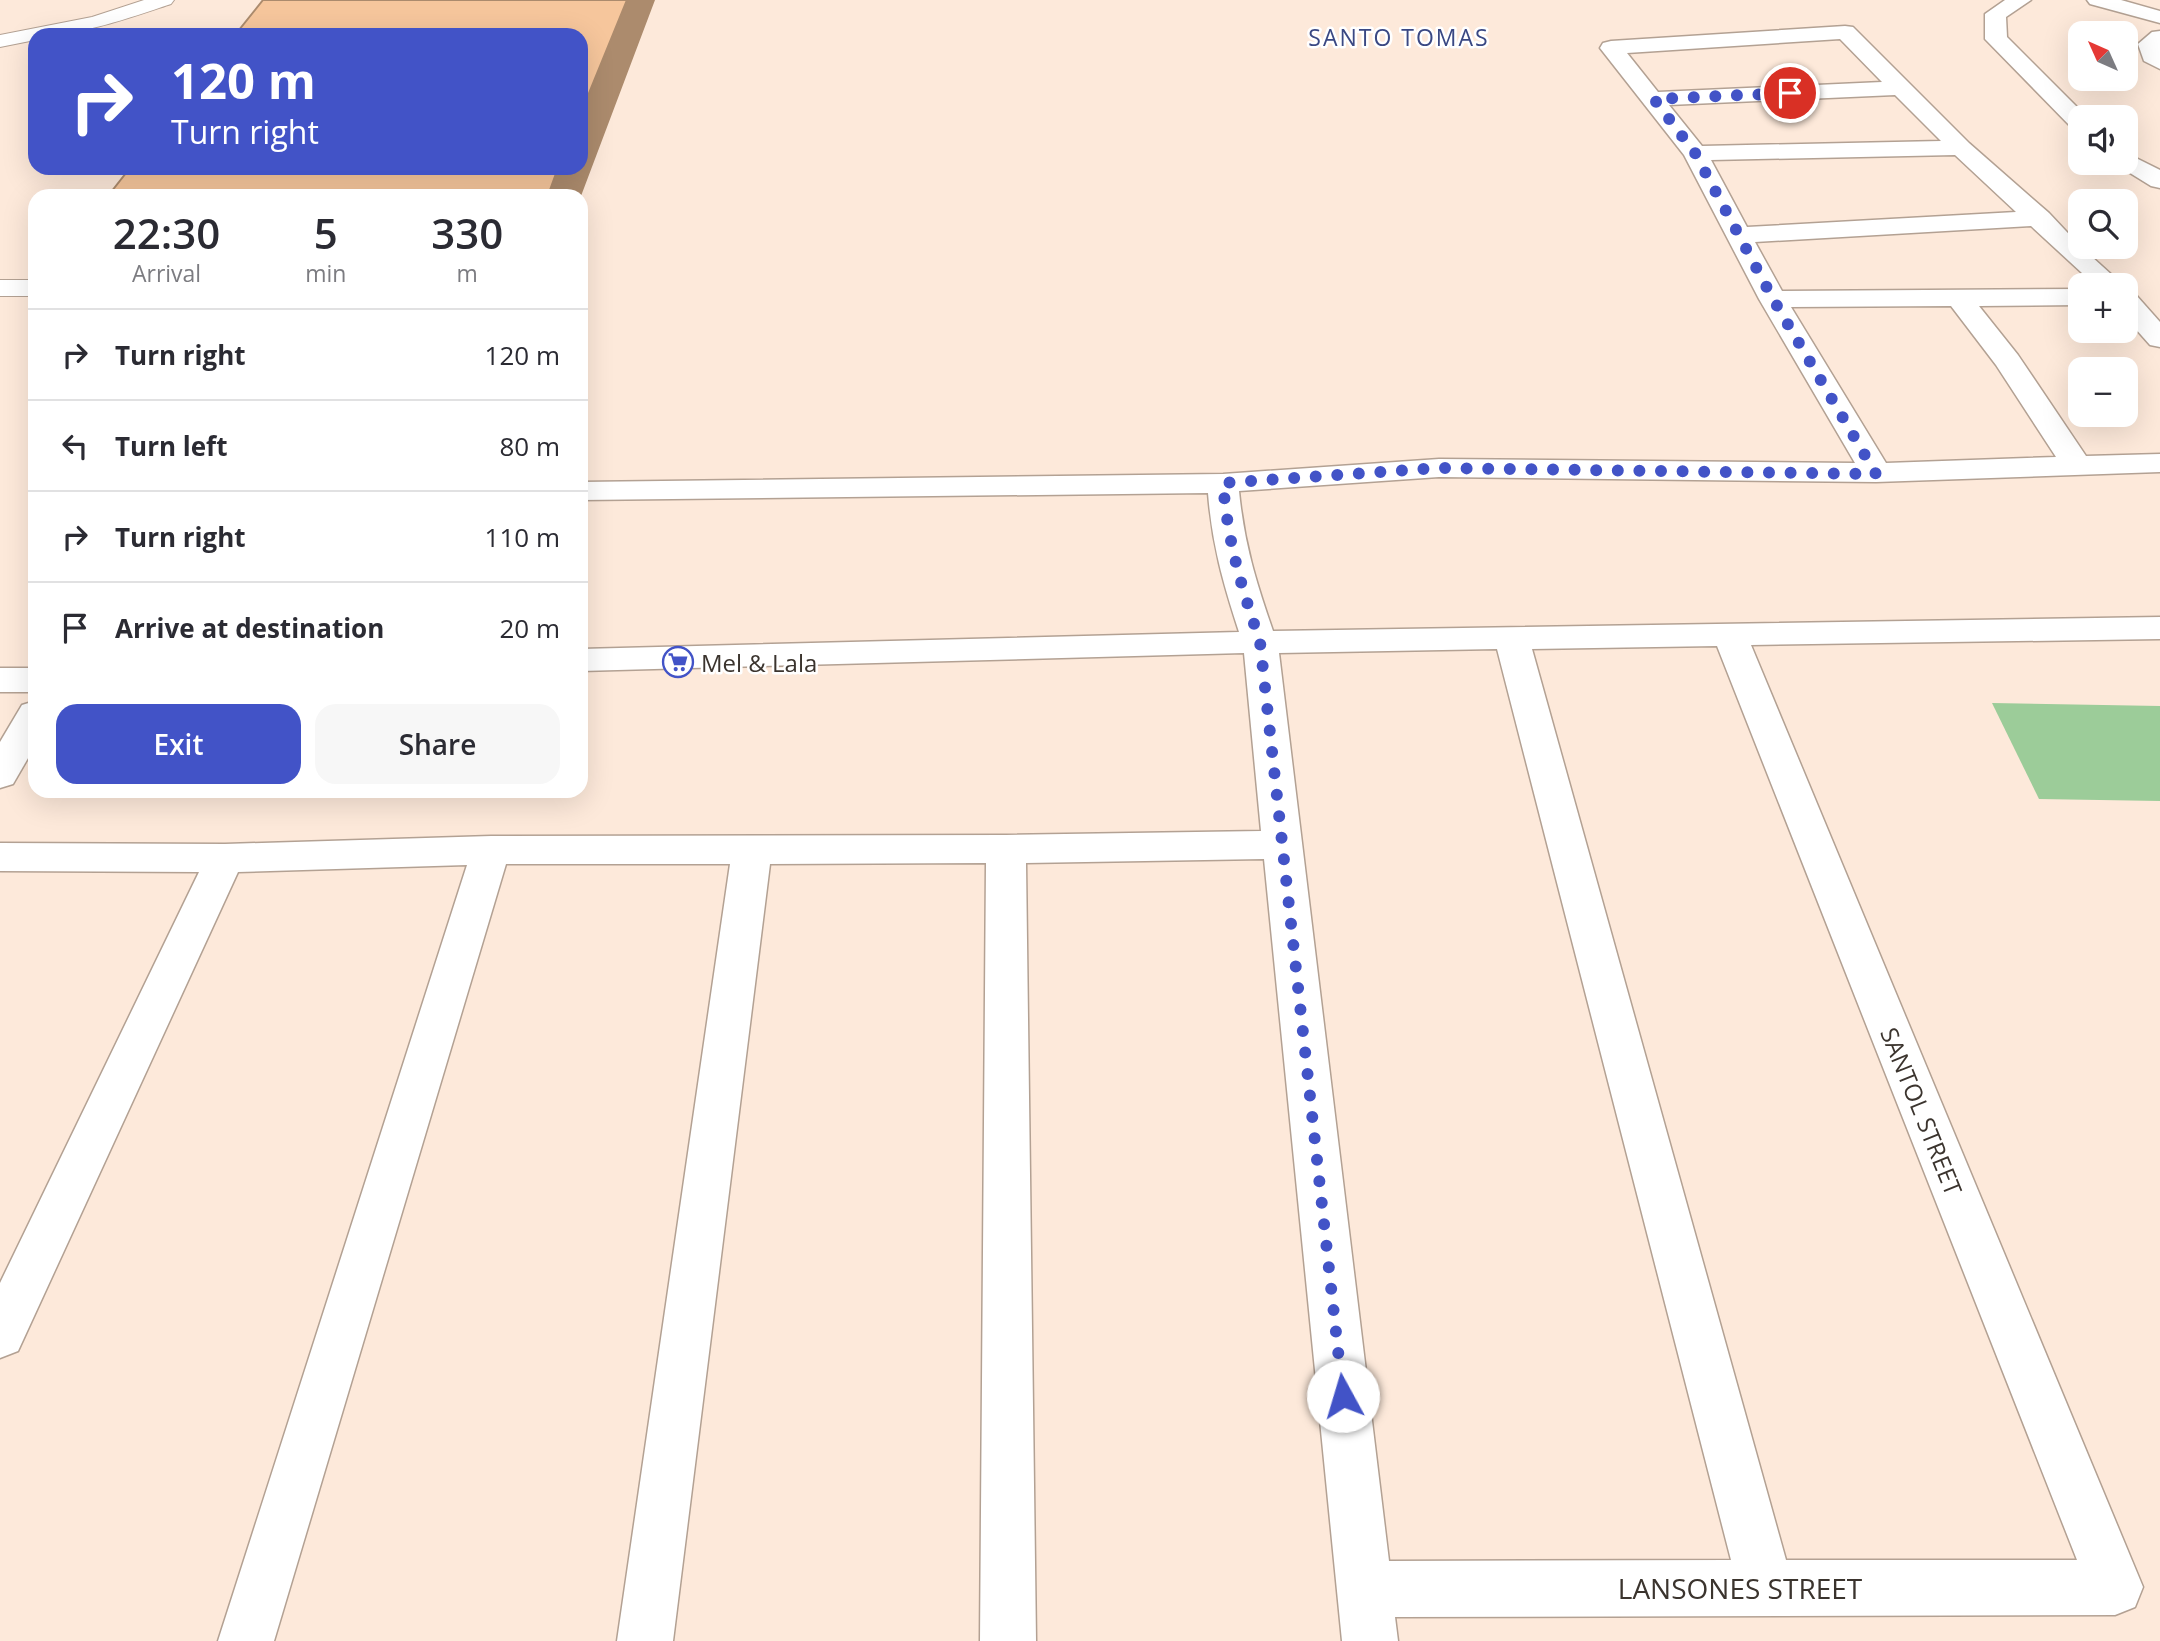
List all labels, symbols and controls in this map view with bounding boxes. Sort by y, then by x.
district label: SANTO TOMAS [1308,21,1490,53]
north arrow [2068,21,2138,91]
map controls [2068,21,2138,427]
text: 120 m [171,47,316,113]
icon: right [56,56,147,147]
pin [1760,63,1820,123]
icon: arrive [1771,74,1809,112]
button: sound [2068,105,2138,175]
text: Turn right [171,110,319,153]
button: search [2068,189,2138,259]
text: 22:30 [113,204,220,261]
text: 5 [314,204,338,261]
text: 330 [431,204,503,261]
text: Arrival [132,257,201,289]
text: min [305,257,346,289]
text: m [457,257,478,289]
button: + [2068,273,2138,343]
icon: right [56,336,94,374]
text: Turn right [115,337,246,373]
text: 120 m [485,337,560,373]
button: − [2068,357,2138,427]
icon: left [56,427,94,465]
text: Turn left [115,428,227,464]
text: 80 m [499,428,560,464]
icon: right [56,518,94,556]
text: Turn right [115,519,246,555]
text: 110 m [485,519,560,555]
icon: arrive [56,609,94,647]
text: Arrive at destination [115,610,384,646]
text: 20 m [499,610,560,646]
supermarket icon: Mel & Lala [661,645,695,679]
place label: Mel & Lala [701,646,817,679]
button: Exit [56,704,301,784]
button: Share [315,704,560,784]
street label: SANTOL STREET [1873,1022,1971,1200]
position arrow [1306,1359,1380,1433]
street label: LANSONES STREET [1618,1569,1863,1607]

